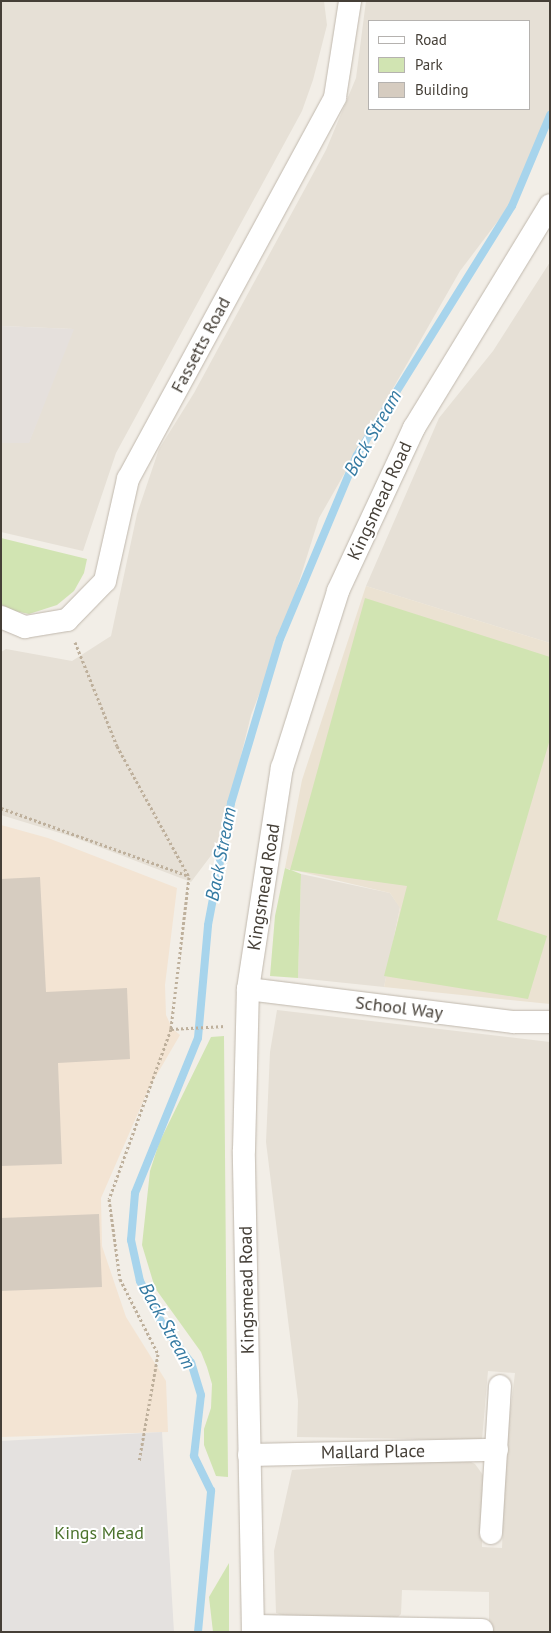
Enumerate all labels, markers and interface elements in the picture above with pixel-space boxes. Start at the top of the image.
legend [368,20,531,110]
text: Road [415,30,447,49]
text: Park [415,55,443,74]
text: Building [415,80,469,99]
street label: Fassetts Road [167,293,235,397]
water label: Back Stream [339,386,407,480]
street label: Kingsmead Road [343,438,417,564]
water label: Back Stream [201,805,241,903]
street label: Kingsmead Road [243,822,285,952]
street label: School Way [354,992,444,1024]
street label: Kingsmead Road [235,1226,259,1354]
water label: Back Stream [134,1279,200,1373]
street label: Mallard Place [321,1440,425,1464]
park label: Kings Mead [54,1522,144,1544]

